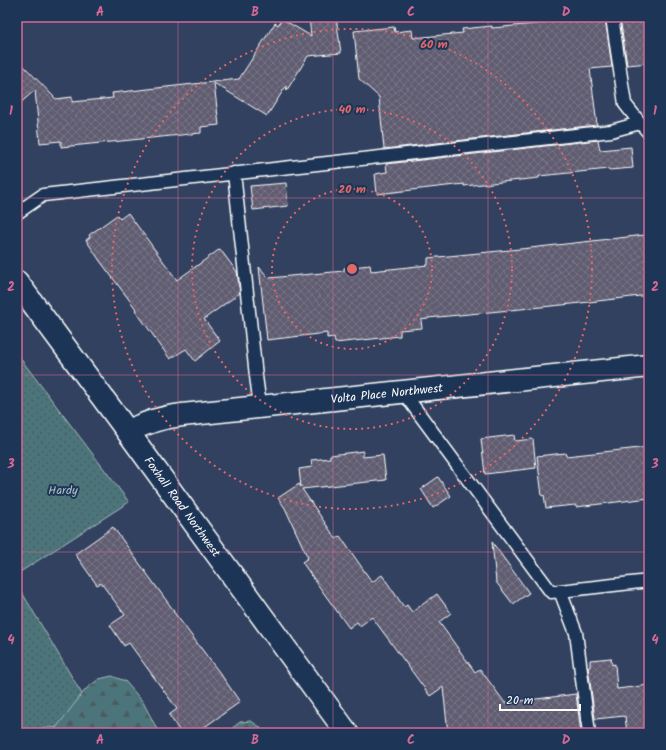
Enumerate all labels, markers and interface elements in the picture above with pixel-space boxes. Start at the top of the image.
text: A [96,2,104,23]
text: B [251,2,259,23]
text: C [407,2,415,23]
text: D [562,2,571,23]
text: 60 m [420,35,448,54]
text: 40 m [338,100,366,119]
text: 1 [9,101,13,122]
text: 1 [653,101,657,122]
text: 20 m [338,180,366,199]
centre of rings [345,262,359,276]
text: 2 [7,277,15,298]
text: 2 [651,277,659,298]
street label: Volta Place Northwest [330,379,444,409]
street label: Foxhall Road Northwest [139,453,225,562]
text: 3 [6,454,15,475]
text: 3 [650,454,659,475]
park label: Hardy [48,481,78,500]
text: 4 [7,630,15,651]
text: 4 [651,630,659,651]
scale bar [500,686,580,712]
text: 20 m [506,691,534,710]
text: A [96,730,104,750]
text: B [251,730,259,750]
text: C [407,730,415,750]
text: D [562,730,571,750]

